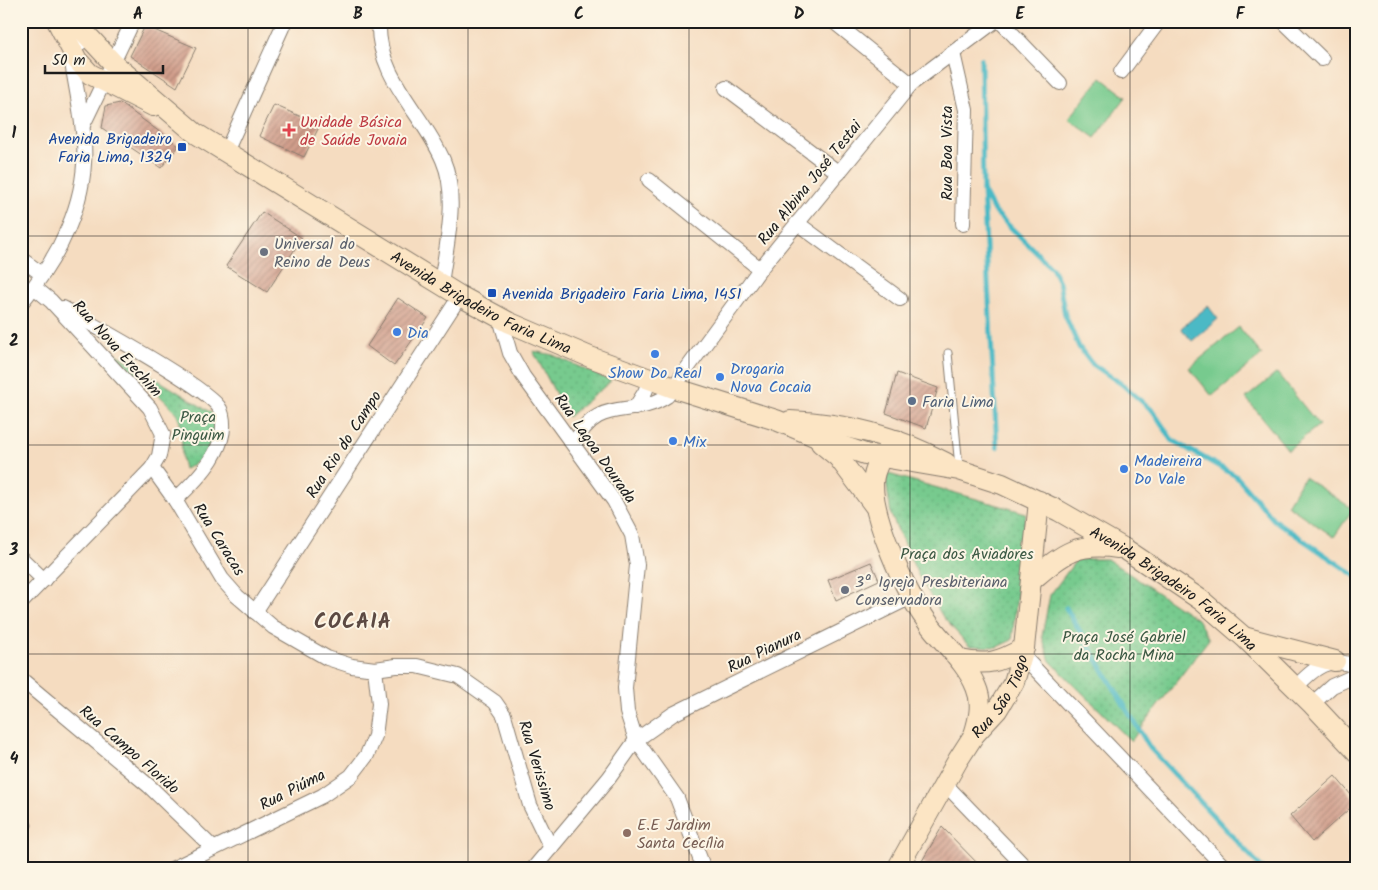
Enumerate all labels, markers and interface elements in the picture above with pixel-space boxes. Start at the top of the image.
text: A [133,2,143,27]
text: B [353,2,363,27]
text: C [574,2,584,27]
text: D [794,2,805,27]
text: E [1016,2,1026,27]
text: F [1236,2,1246,27]
scale bar [45,42,162,74]
text: 50 m [52,49,86,73]
street label: Rua Boa Vista [935,105,960,201]
place label: Unidade Básica de Saúde Jovaia [300,110,407,153]
street label: Rua Albina José Testai [752,114,869,251]
text: 1 [12,121,17,146]
marker: Unidade Básica de Saúde Jovaia [282,123,296,137]
place label: Avenida Brigadeiro Faria Lima, 1324 [48,127,172,170]
marker: Avenida Brigadeiro Faria Lima, 1324 [176,141,188,153]
place label: Universal do Reino de Deus [274,232,370,275]
street label: Avenida Brigadeiro Faria Lima [385,245,575,362]
marker: Universal do Reino de Deus [258,246,270,258]
place label: Avenida Brigadeiro Faria Lima, 1451 [502,282,741,307]
marker: Avenida Brigadeiro Faria Lima, 1451 [486,287,498,299]
street label: Rua Nova Erechim [66,295,168,404]
place label: Dia [407,321,429,346]
marker: Dia [391,326,403,338]
text: 2 [9,329,19,354]
marker: Show Do Real [649,348,661,360]
place label: Drogaria Nova Cocaia [730,357,812,400]
place label: Show Do Real [608,361,702,386]
marker: Drogaria Nova Cocaia [714,371,726,383]
street label: Rua Rio do Campo [300,386,389,504]
street label: Rua Lagoa Dourada [547,389,642,509]
place label: Faria Lima [922,390,994,415]
marker: Faria Lima [906,395,918,407]
park label: Praça Pinguim [172,405,225,448]
place label: Mix [683,430,707,455]
marker: Mix [667,435,679,447]
place label: Madeireira Do Vale [1134,449,1202,492]
marker: Madeireira Do Vale [1118,463,1130,475]
street label: Rua Caracas [186,498,251,581]
street label: Avenida Brigadeiro Faria Lima [1085,520,1263,658]
text: 3 [9,538,19,563]
park label: Praça dos Aviadores [900,542,1034,567]
place label: 3ª Igreja Presbiteriana Conservadora [855,570,1007,613]
marker: 3ª Igreja Presbiteriana Conservadora [839,584,851,596]
district label: COCAIA [314,606,392,639]
street label: Rua Pianura [723,623,806,680]
park label: Praça José Gabriel da Rocha Mina [1062,625,1186,668]
street label: Rua São Tiago [966,652,1035,745]
street label: Rua Campo Florido [73,699,185,801]
street label: Rua Verissimo [511,717,562,814]
text: 4 [10,747,19,772]
street label: Rua Piúma [255,763,330,818]
place label: E.E Jardim Santa Cecília [637,813,725,856]
marker: E.E Jardim Santa Cecília [621,827,633,839]

